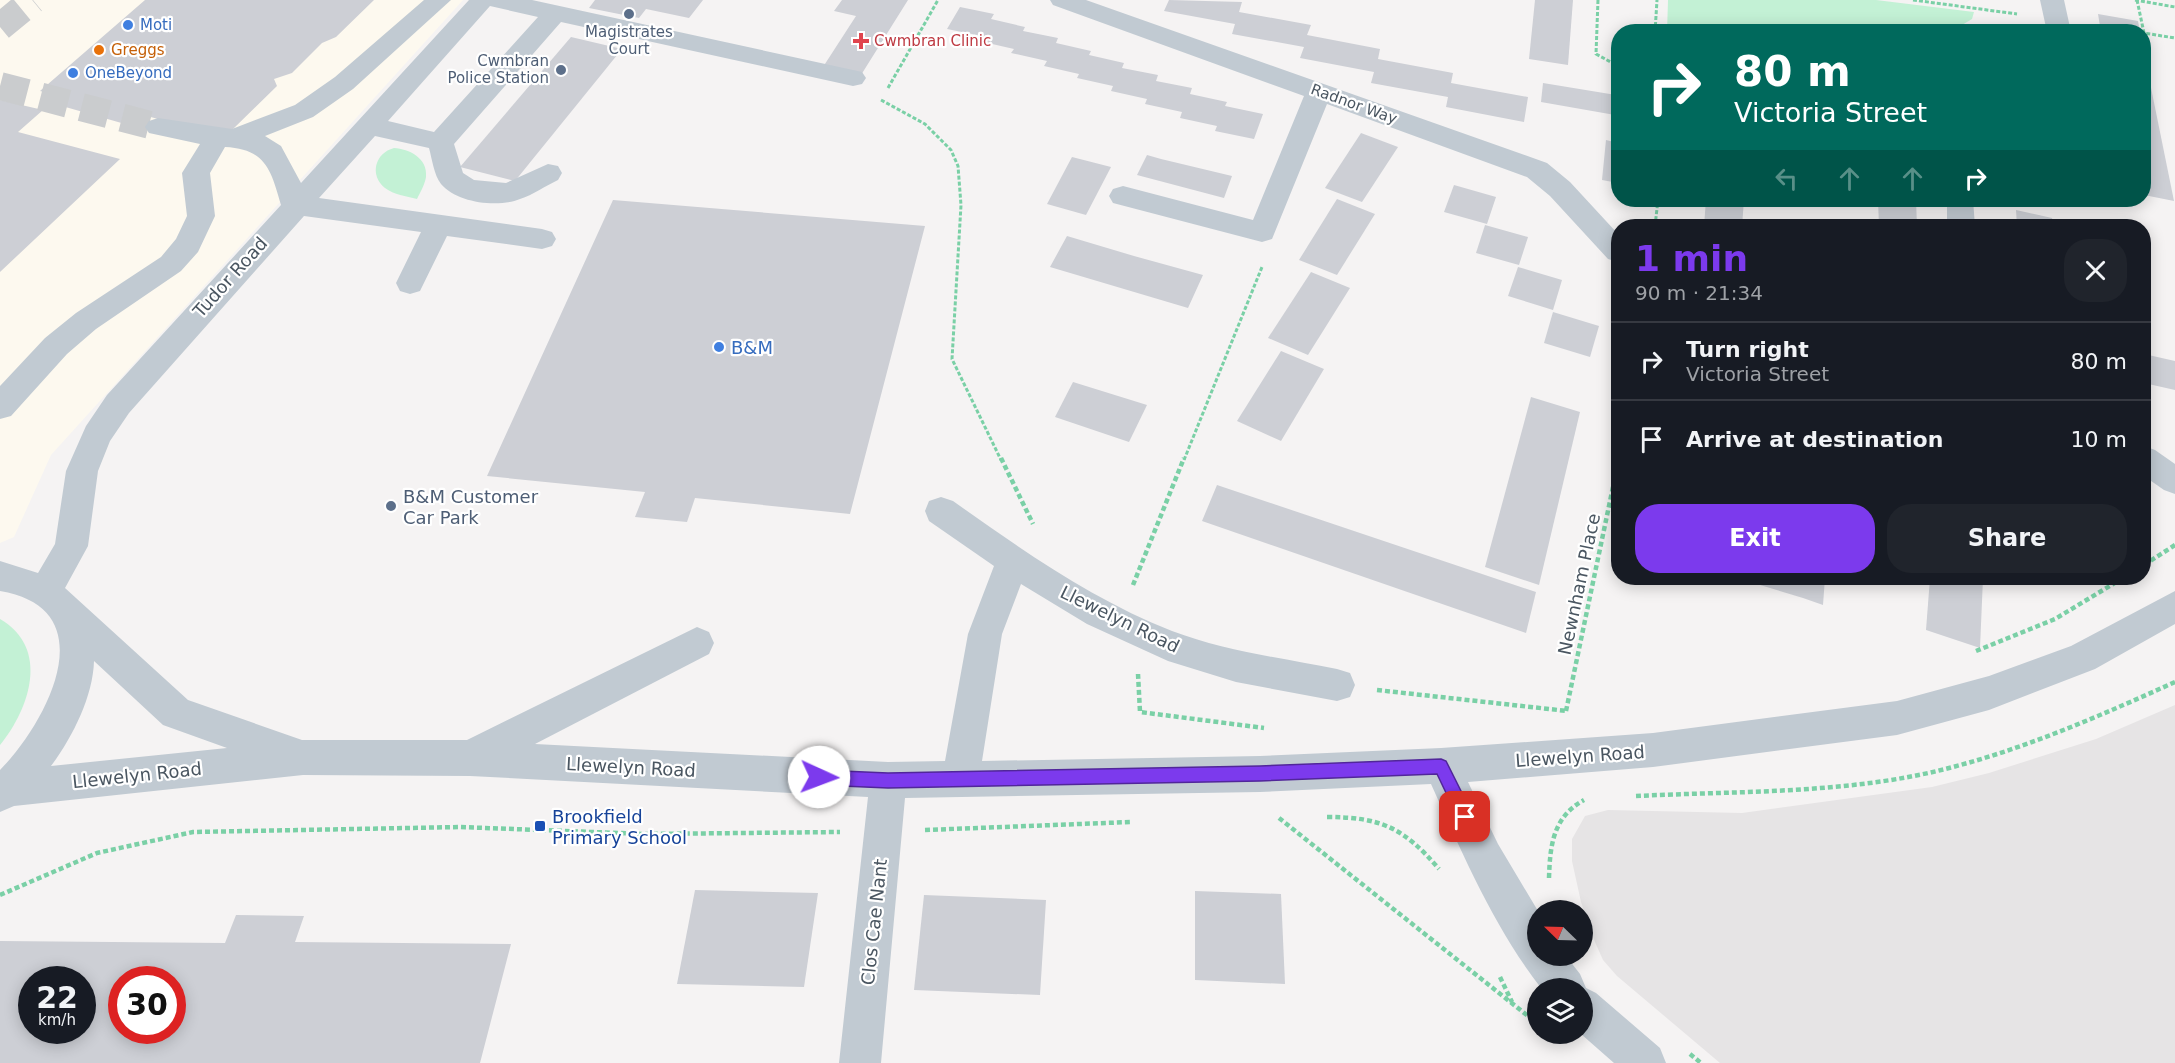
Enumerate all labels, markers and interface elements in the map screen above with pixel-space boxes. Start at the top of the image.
marker: Magistrates Court [622,7,636,21]
place label: Moti [140,16,172,34]
marker: Moti [121,18,135,32]
place label: Magistrates Court [585,23,673,58]
marker: Cwmbran Clinic [852,32,870,50]
place label: Cwmbran Clinic [874,32,991,50]
place label: Greggs [111,41,165,59]
marker: Greggs [92,43,106,57]
text: 80 m [1734,47,1851,96]
icon: right [1635,48,1713,126]
place label: Cwmbran Police Station [447,52,549,87]
marker: Cwmbran Police Station [554,63,568,77]
place label: OneBeyond [85,64,172,82]
marker: OneBeyond [66,66,80,80]
street label: Radnor Way [1308,80,1400,128]
text: Victoria Street [1734,97,1927,128]
icon: left [1770,162,1803,195]
icon: ahead [1833,162,1866,195]
icon: ahead [1896,162,1929,195]
icon: right [1959,162,1992,195]
street label: Tudor Road [188,233,271,322]
text: 1 min [1635,238,1748,279]
button: close [2064,239,2127,302]
text: 90 m · 21:34 [1635,281,1763,305]
place label: B&M [731,337,773,358]
text: Turn right [1686,337,1809,362]
marker: B&M [712,340,726,354]
icon: right [1635,345,1668,378]
text: 80 m [2071,349,2127,374]
text: Victoria Street [1686,362,1829,386]
icon: arrive [1635,423,1668,456]
text: Arrive at destination [1686,427,1943,452]
text: 10 m [2071,427,2127,452]
place label: B&M Customer Car Park [403,486,539,528]
marker: B&M Customer Car Park [384,499,398,513]
button: Exit [1635,504,1875,573]
button: Share [1887,504,2127,573]
street label: Newnham Place [1554,511,1604,657]
street label: Llewelyn Road [1057,581,1183,657]
street label: Llewelyn Road [1514,741,1646,771]
position arrow [787,745,851,809]
street label: Llewelyn Road [566,753,696,781]
street label: Llewelyn Road [71,758,203,792]
pin [1439,791,1490,842]
icon: arrive [1448,800,1481,833]
place label: Brookfield Primary School [552,806,687,848]
marker: Brookfield Primary School [533,819,547,833]
street label: Clos Cae Nant [857,858,891,986]
north arrow [1527,900,1593,966]
map controls [1527,900,1593,1044]
speed limit sign: 30 [108,966,186,1044]
button: layers [1527,978,1593,1044]
text: 22 [36,980,78,1015]
text: km/h [38,1011,76,1029]

